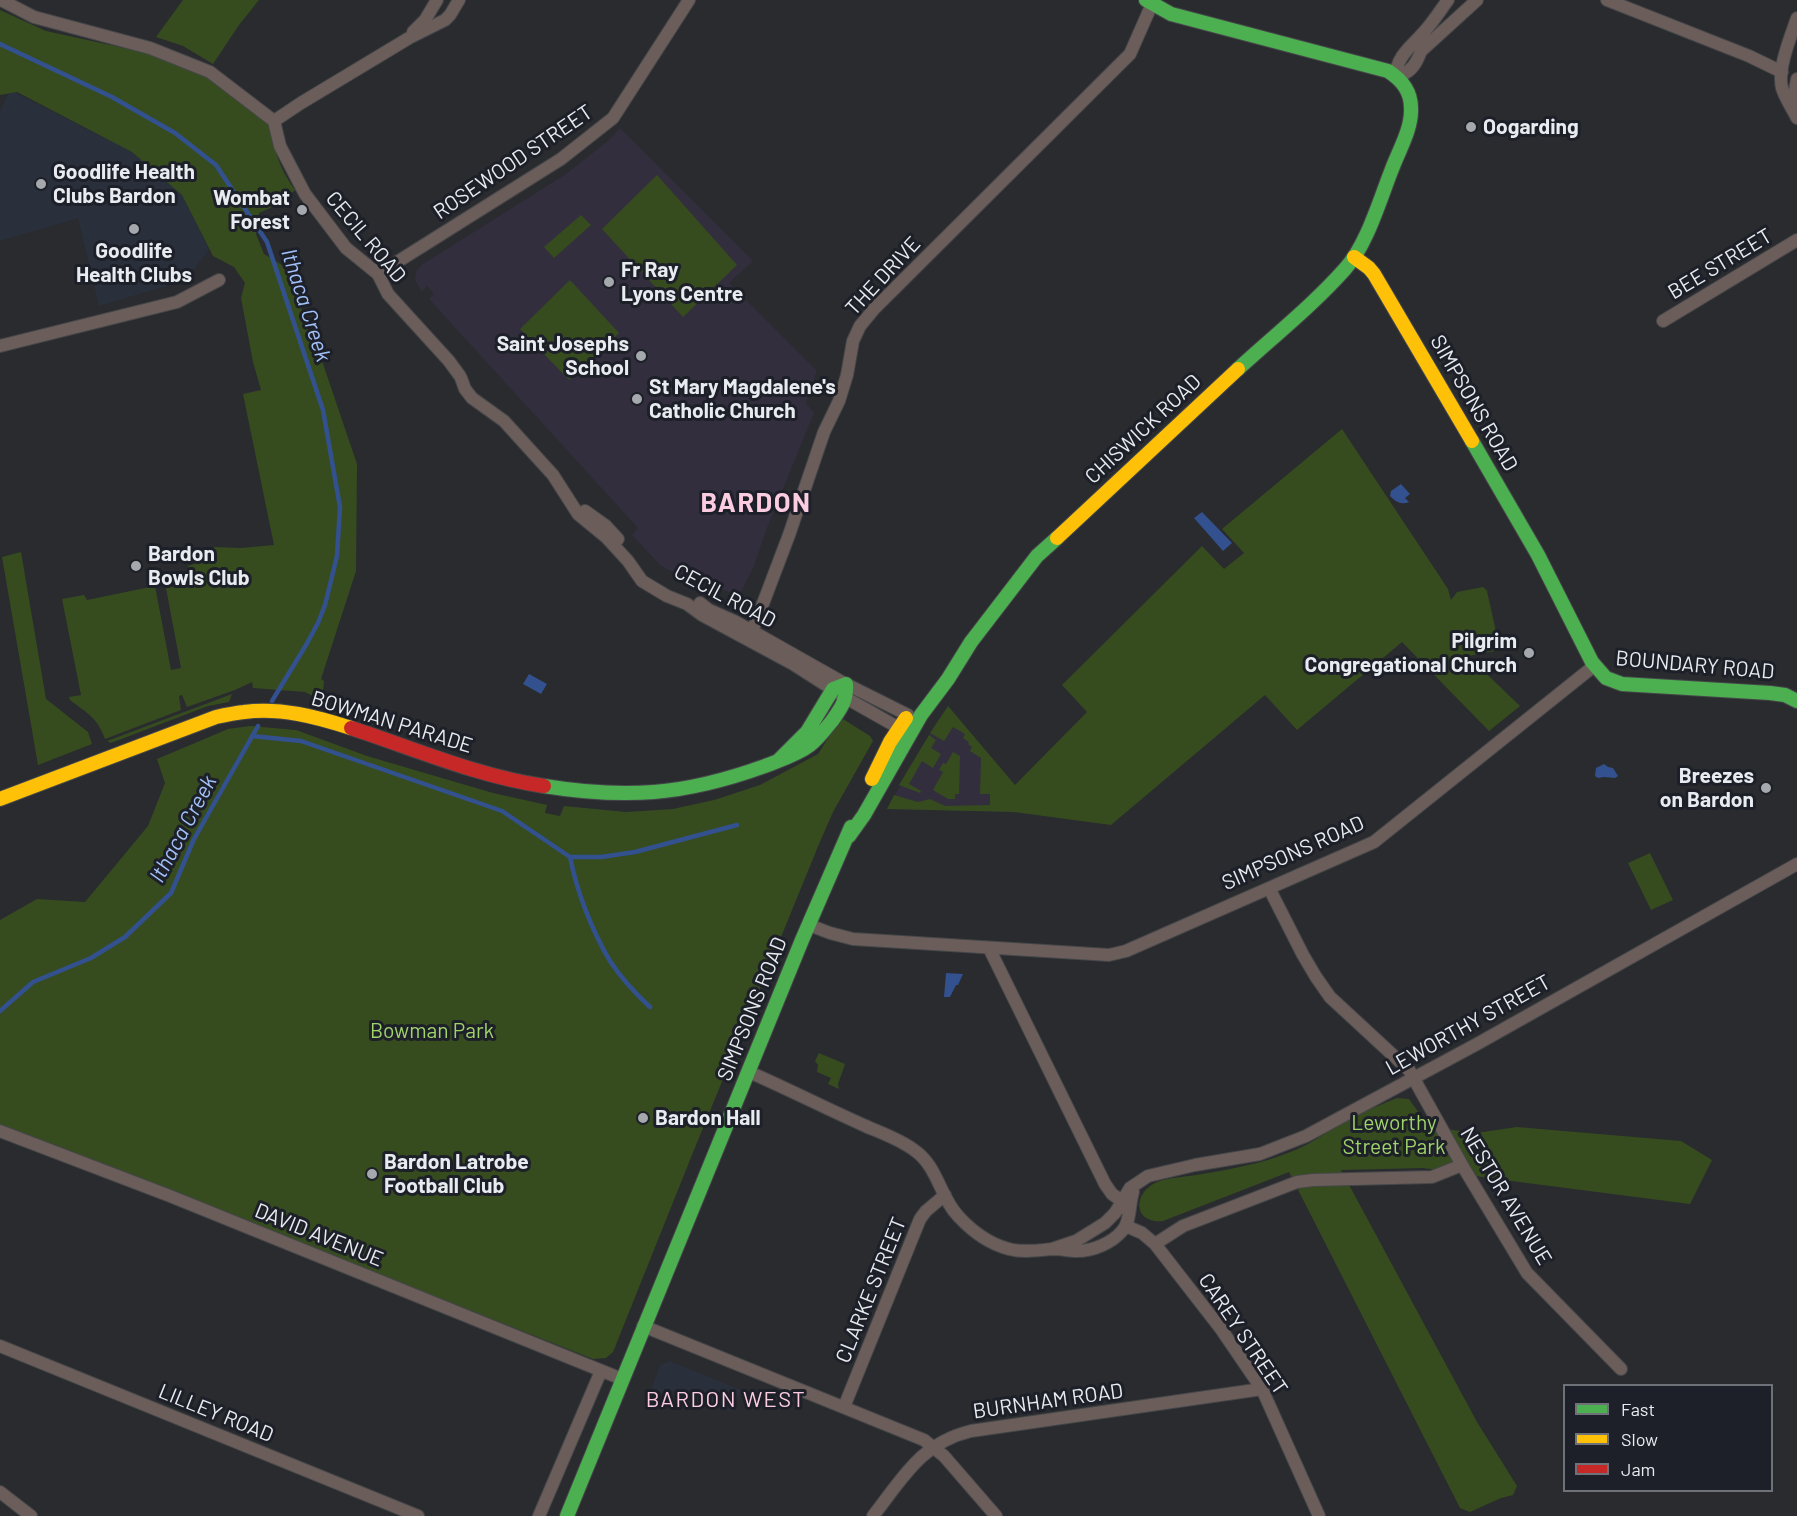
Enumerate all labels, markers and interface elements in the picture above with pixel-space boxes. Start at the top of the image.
street label: ROSEWOOD STREET [429,99,597,225]
place label: Oogarding [1483,114,1579,140]
marker: Oogarding [1464,120,1478,134]
place label: Goodlife Health Clubs Bardon [53,159,195,209]
marker: Goodlife Health Clubs Bardon [34,177,48,191]
place label: Wombat Forest [213,185,290,235]
street label: CECIL ROAD [321,186,411,288]
marker: Wombat Forest [295,203,309,217]
marker: Goodlife Health Clubs [127,222,141,236]
street label: BEE STREET [1663,223,1777,305]
street label: THE DRIVE [840,231,926,321]
place label: Goodlife Health Clubs [76,238,192,288]
water label: Ithaca Creek [275,245,337,365]
place label: Fr Ray Lyons Centre [621,257,743,307]
marker: Fr Ray Lyons Centre [602,275,616,289]
place label: Saint Josephs School [497,331,629,381]
street label: SIMPSONS ROAD [1425,331,1523,475]
marker: Saint Josephs School [634,349,648,363]
street label: CHISWICK ROAD [1080,369,1206,489]
place label: St Mary Magdalene's Catholic Church [649,374,836,424]
marker: St Mary Magdalene's Catholic Church [630,392,644,406]
district label: BARDON [701,487,811,519]
place label: Bardon Bowls Club [148,541,250,591]
marker: Bardon Bowls Club [129,559,143,573]
street label: CECIL ROAD [670,559,780,633]
place label: Pilgrim Congregational Church [1304,628,1517,678]
marker: Pilgrim Congregational Church [1522,646,1536,660]
street label: BOUNDARY ROAD [1615,646,1775,684]
street label: BOWMAN PARADE [308,685,476,759]
place label: Breezes on Bardon [1660,763,1754,813]
water label: Ithaca Creek [144,771,222,887]
marker: Breezes on Bardon [1759,781,1773,795]
street label: SIMPSONS ROAD [1218,810,1368,896]
street label: SIMPSONS ROAD [712,933,792,1085]
street label: LEWORTHY STREET [1381,969,1555,1081]
park label: Bowman Park [370,1018,494,1044]
place label: Bardon Hall [655,1105,761,1131]
park label: Leworthy Street Park [1343,1110,1445,1160]
marker: Bardon Hall [636,1111,650,1125]
street label: NESTOR AVENUE [1455,1122,1557,1270]
place label: Bardon Latrobe Football Club [384,1149,529,1199]
marker: Bardon Latrobe Football Club [365,1167,379,1181]
street label: DAVID AVENUE [251,1198,387,1272]
street label: CLARKE STREET [830,1213,912,1367]
street label: CAREY STREET [1193,1268,1293,1400]
street label: BURNHAM ROAD [971,1378,1125,1424]
street label: LILLEY ROAD [155,1379,277,1447]
legend [1563,1384,1773,1492]
district label: BARDON WEST [646,1387,806,1413]
text: Fast [1621,1398,1655,1420]
text: Slow [1621,1428,1658,1450]
text: Jam [1621,1458,1655,1480]

